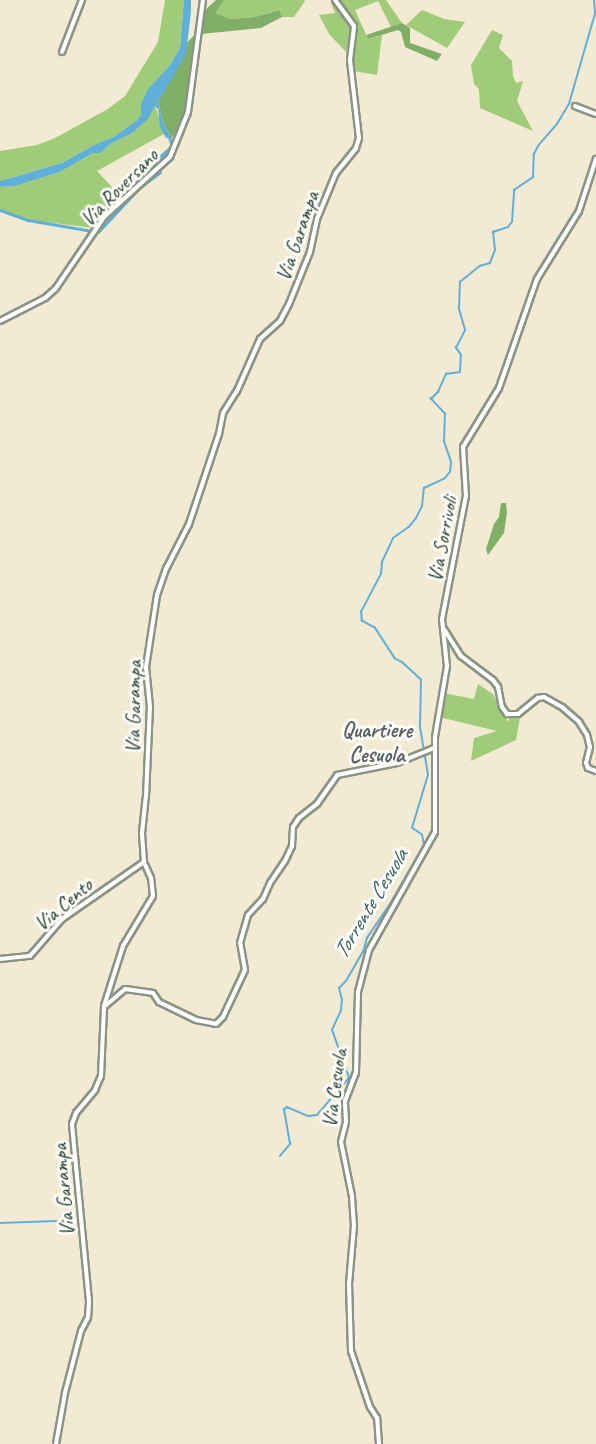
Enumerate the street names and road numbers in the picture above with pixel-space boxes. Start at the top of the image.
street label: Via Roversano [75,143,163,231]
street label: Via Garampa [270,188,324,284]
street label: Via Sorrivoli [421,494,463,584]
street label: Via Garampa [120,661,146,753]
street label: Via Cento [29,872,97,936]
street label: Via Cesuola [316,1047,352,1129]
street label: Via Garampa [46,1143,80,1237]

